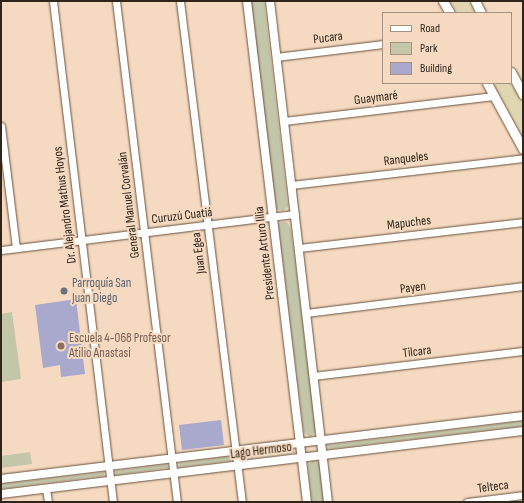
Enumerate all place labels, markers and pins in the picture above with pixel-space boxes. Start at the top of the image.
place label: Parroquía San Juan Diego [72,276,131,307]
marker: Parroquía San Juan Diego [59,286,69,296]
place label: Escuela 4-068 Profesor Atilio Anastasi [69,331,171,362]
marker: Escuela 4-068 Profesor Atilio Anastasi [56,341,66,351]

